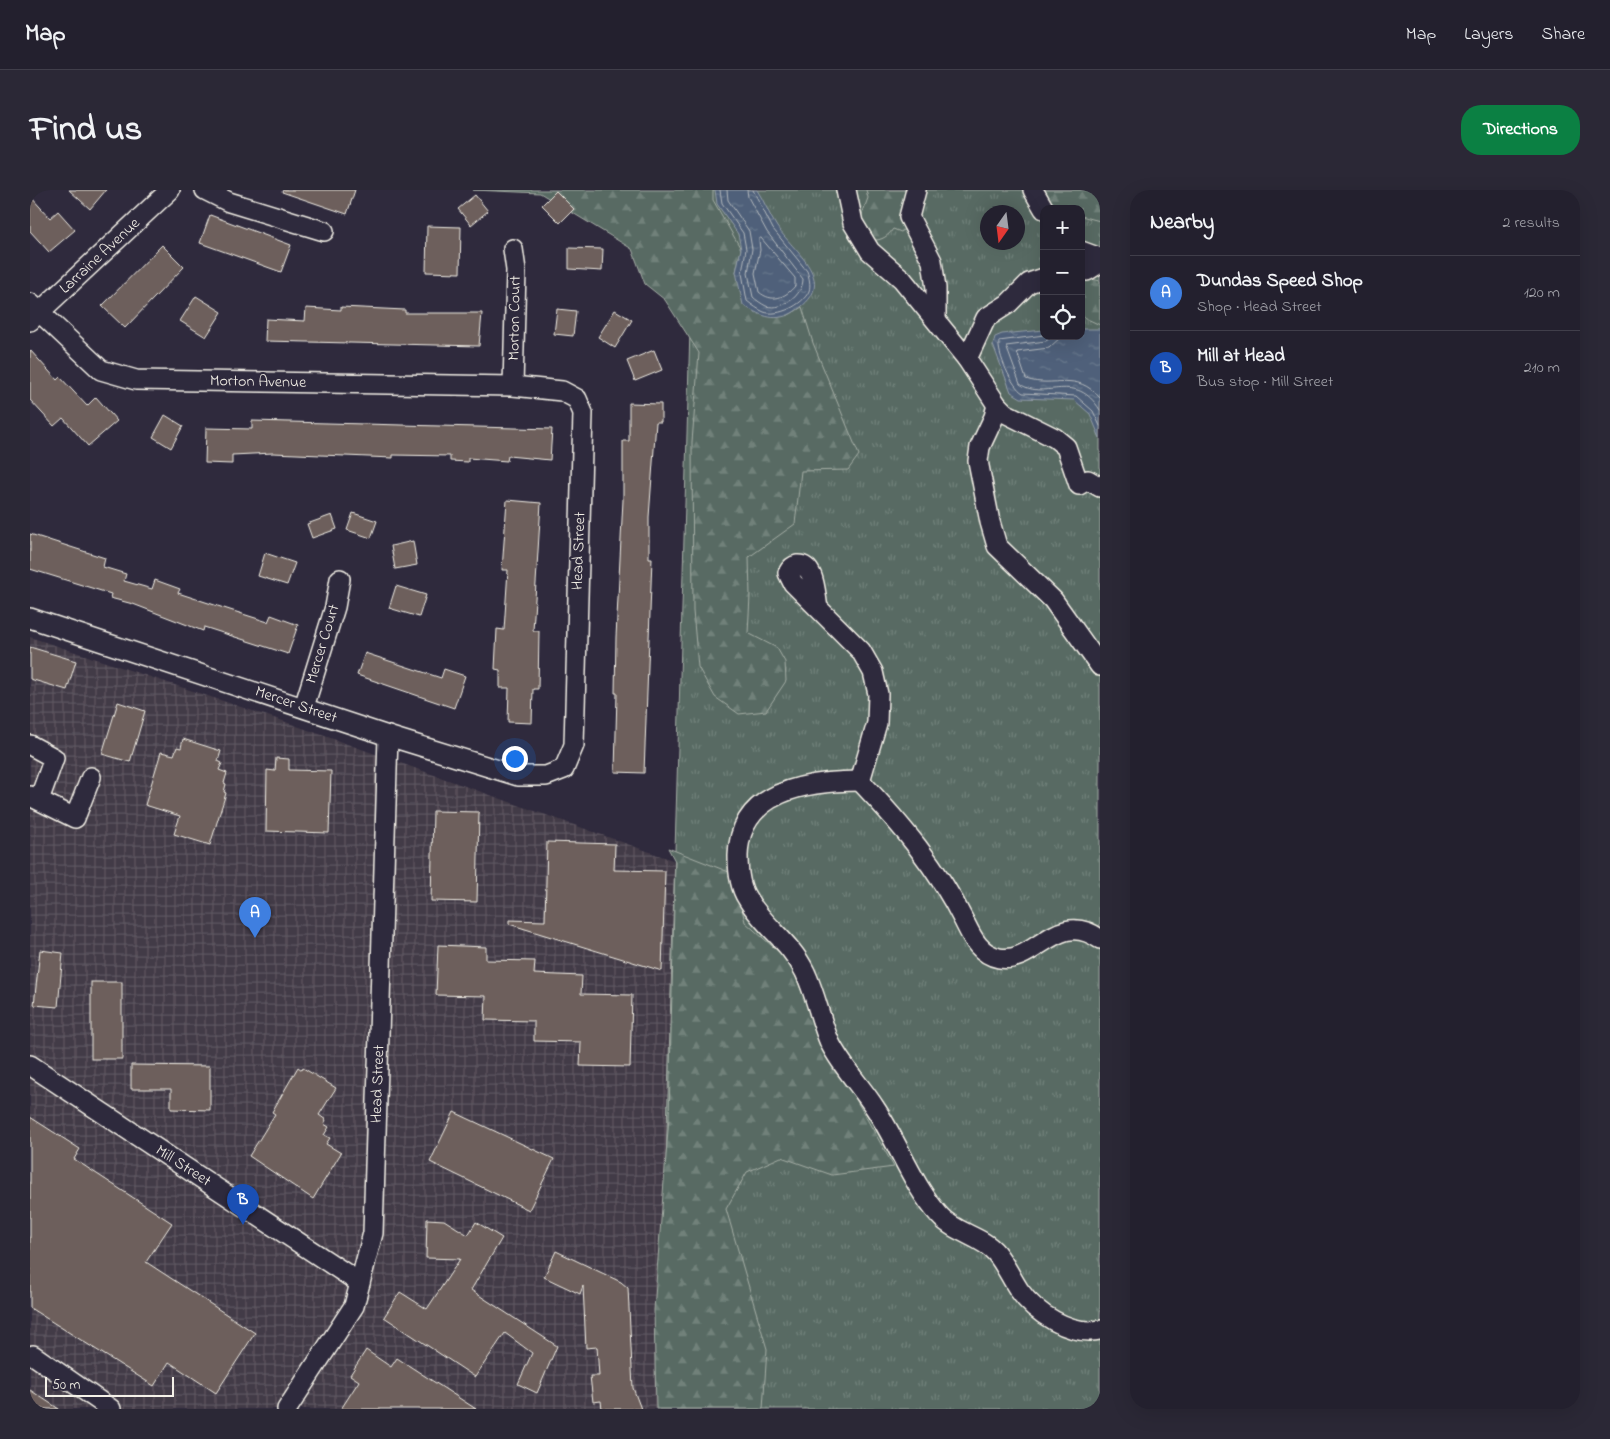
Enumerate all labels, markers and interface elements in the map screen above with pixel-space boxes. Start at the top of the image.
text: Map [25,17,66,52]
text: Map [1406,22,1436,48]
text: Layers [1464,22,1514,48]
text: Share [1542,22,1585,48]
text: Find us [30,105,142,156]
button: Directions [1461,105,1580,155]
north arrow [980,205,1025,250]
map controls [1040,205,1085,340]
button: + [1040,205,1085,250]
text: Nearby [1150,208,1214,238]
text: 2 results [1502,211,1560,235]
street label: Larraine Avenue [54,212,146,300]
button: − [1040,250,1085,295]
text: Dundas Speed Shop [1197,268,1363,295]
street label: Morton Court [502,275,528,361]
text: A [1161,281,1171,305]
text: 120 m [1524,281,1560,305]
button: locate [1040,295,1085,340]
text: Shop · Head Street [1197,295,1322,319]
text: Mill at Head [1197,343,1285,370]
text: B [1161,356,1171,380]
text: 210 m [1524,356,1560,380]
street label: Morton Avenue [210,369,307,395]
text: Bus stop · Mill Street [1197,370,1333,394]
street label: Head Street [566,511,592,591]
street label: Mercer Court [300,601,347,687]
street label: Mercer Street [252,680,341,730]
your location [502,746,528,772]
pin: A [239,897,271,938]
street label: Head Street [365,1044,391,1124]
street label: Mill Street [150,1139,216,1193]
pin: B [227,1184,259,1225]
scale bar [45,1374,174,1397]
text: 50 m [52,1375,80,1396]

